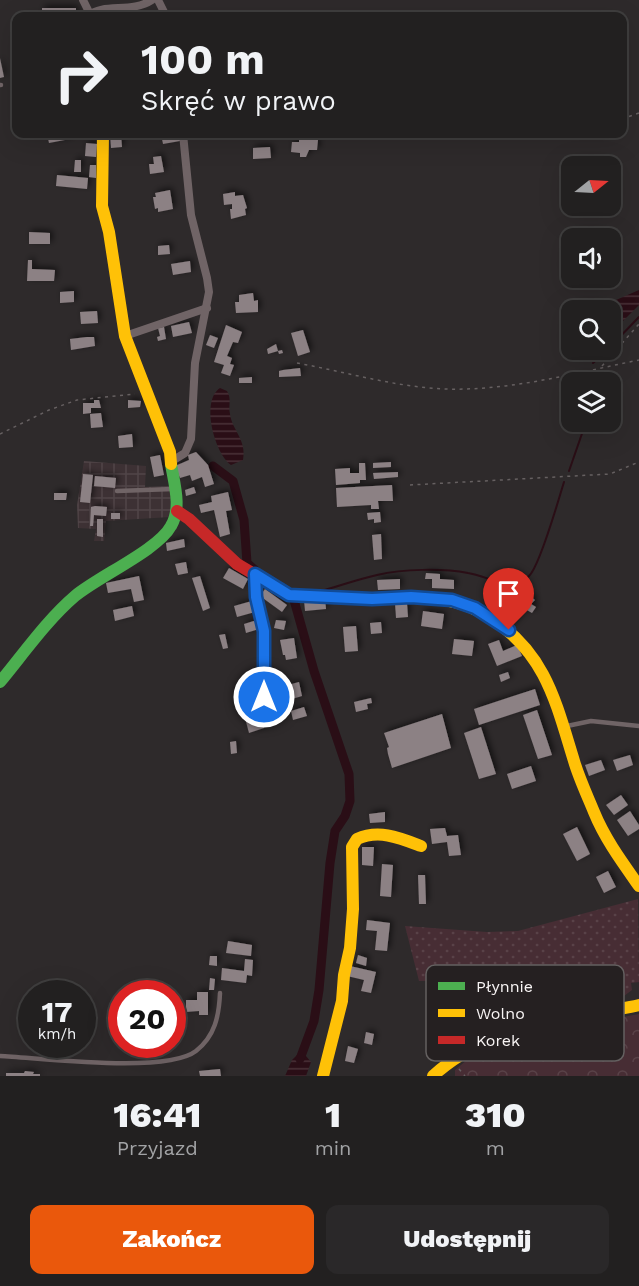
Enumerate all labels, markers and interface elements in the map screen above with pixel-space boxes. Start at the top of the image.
text: 100 m [141,35,265,84]
icon: right [42,36,120,114]
text: Skręć w prawo [141,85,336,117]
north arrow [561,156,621,216]
map controls [561,156,621,432]
button: sound [561,228,621,288]
button: search [561,300,621,360]
button: layers [561,372,621,432]
pin [483,568,534,630]
icon: arrive [492,577,525,610]
position arrow [232,665,296,729]
legend [426,965,624,1061]
text: Płynnie [476,977,533,996]
speed limit sign: 20 [108,980,186,1058]
text: 17 [41,994,73,1029]
text: Wolno [476,1004,525,1023]
text: km/h [38,1025,76,1043]
text: Korek [476,1031,520,1050]
text: 16:41 [113,1094,201,1136]
text: 1 [325,1094,341,1136]
text: 310 [465,1094,526,1136]
text: Przyjazd [117,1136,198,1160]
text: min [315,1136,351,1160]
text: m [486,1136,505,1160]
button: Zakończ [30,1205,314,1274]
button: Udostępnij [326,1205,609,1274]

